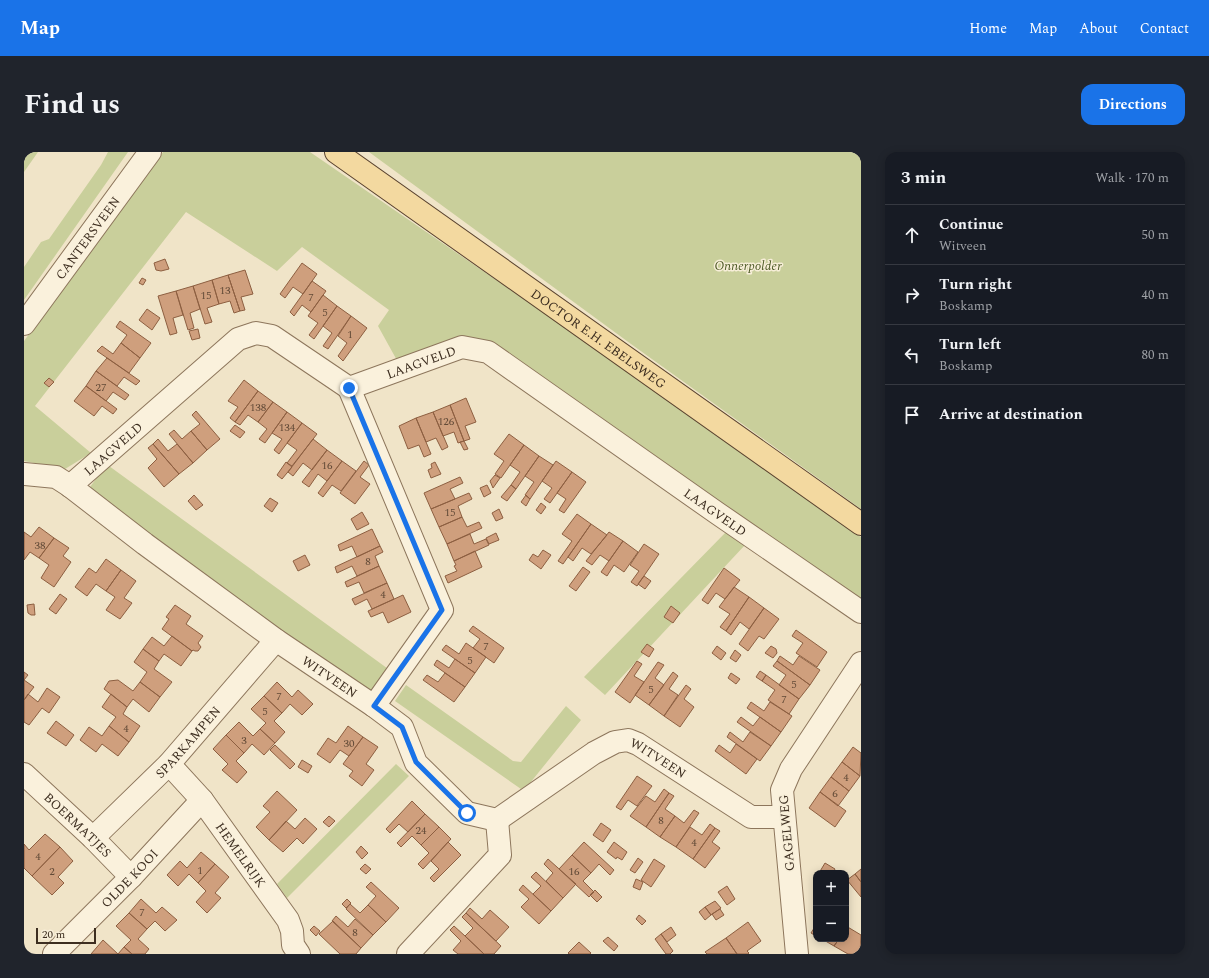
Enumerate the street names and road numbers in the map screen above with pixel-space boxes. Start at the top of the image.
street label: CANTERSVEEN [51,192,125,284]
street label: DOCTOR E.H. EBELSWEG [526,284,670,394]
street label: LAAGVELD [384,341,459,385]
street label: LAAGVELD [80,418,148,481]
street label: LAAGVELD [679,484,750,542]
street label: WITVEEN [297,651,361,703]
street label: SPARKAMPEN [151,702,226,783]
street label: WITVEEN [627,733,690,784]
street label: BOERMATJES [39,788,116,863]
street label: GAGELWEG [774,794,800,872]
street label: HEMELRIJK [210,818,271,892]
street label: OLDE KOOI [97,845,163,913]

